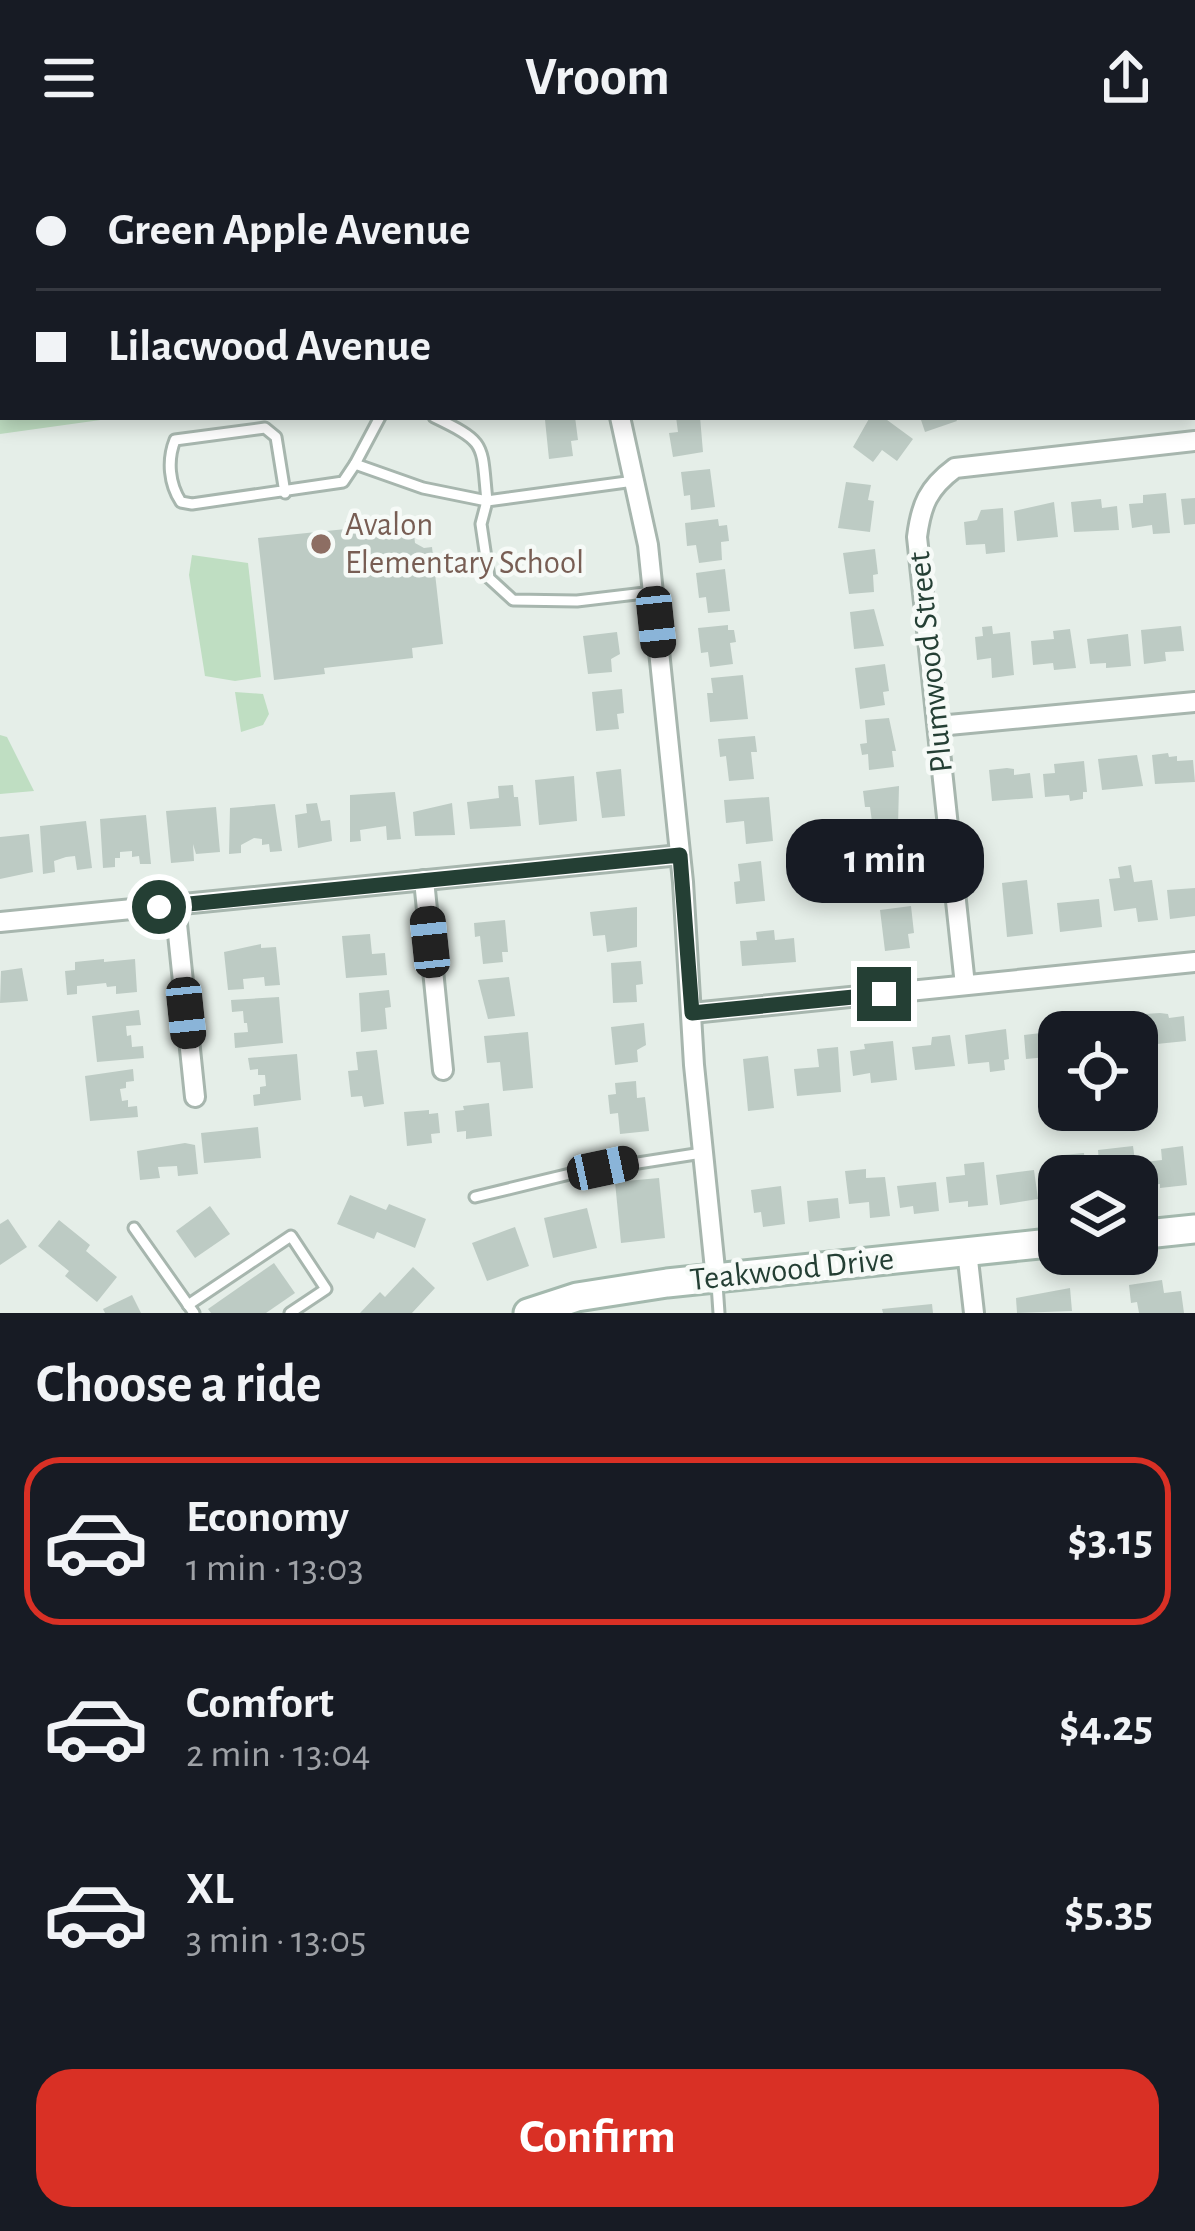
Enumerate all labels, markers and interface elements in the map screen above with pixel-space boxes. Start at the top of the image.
icon: menu [36,45,102,111]
icon: share [1093,45,1159,111]
text: Vroom [525,51,670,105]
text: Green Apple Avenue [108,208,471,253]
text: Lilacwood Avenue [108,324,431,369]
place label: Avalon Elementary School [345,509,584,580]
marker: Avalon Elementary School [308,531,334,557]
street label: Plumwood Street [903,549,959,774]
car [634,584,678,660]
callout: 1 min [785,820,983,904]
text: 1 min [844,841,926,880]
route start [132,880,186,934]
car [408,904,452,980]
route end [857,967,911,1021]
car [164,975,208,1051]
map controls [1038,1011,1158,1275]
button: locate [1038,1011,1158,1131]
car [564,1143,642,1193]
button: layers [1038,1155,1158,1275]
street label: Teakwood Drive [688,1243,896,1297]
text: Choose a ride [36,1358,322,1412]
icon: car [42,1487,150,1595]
text: Economy [186,1495,349,1540]
text: $3.15 [1067,1518,1153,1563]
text: 1 min · 13:03 [186,1549,364,1588]
icon: car [42,1673,150,1781]
text: Comfort [186,1681,334,1726]
text: $4.25 [1059,1704,1153,1749]
text: 2 min · 13:04 [186,1735,371,1774]
icon: car [42,1859,150,1967]
text: XL [186,1867,234,1912]
text: $5.35 [1064,1890,1153,1935]
text: 3 min · 13:05 [186,1921,366,1960]
button: Confirm [36,2069,1159,2207]

